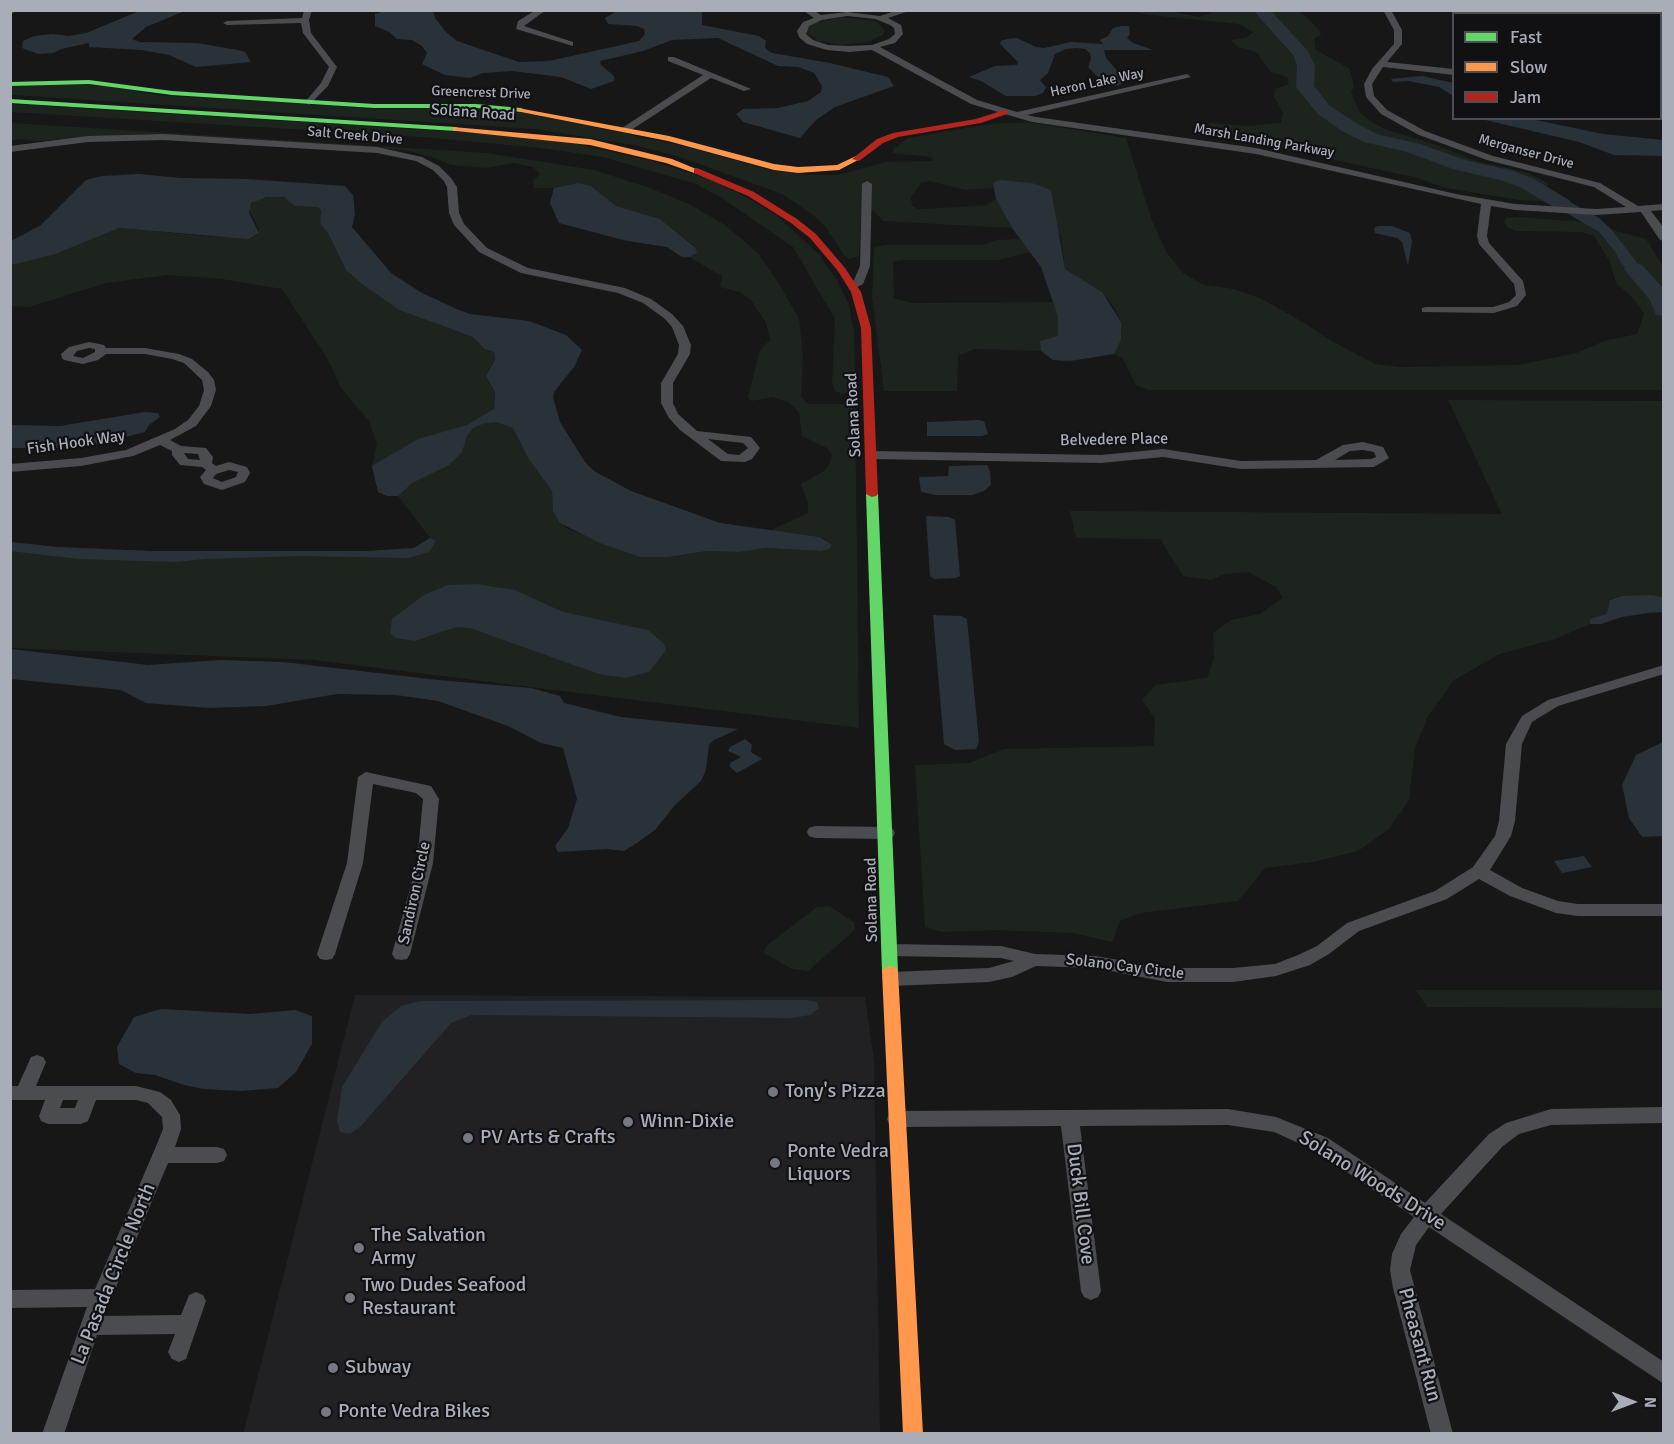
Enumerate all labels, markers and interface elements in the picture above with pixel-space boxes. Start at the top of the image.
legend [1452,12,1662,120]
text: Fast [1510,26,1542,48]
text: Slow [1510,56,1547,78]
street label: Heron Lake Way [1049,65,1145,101]
street label: Greencrest Drive [431,83,531,103]
text: Jam [1510,86,1541,108]
street label: Solana Road [430,100,516,126]
street label: Marsh Landing Parkway [1193,120,1335,162]
street label: Salt Creek Drive [307,123,403,149]
street label: Merganser Drive [1476,131,1576,173]
street label: Solana Road [842,372,866,458]
street label: Fish Hook Way [26,427,126,459]
street label: Belvedere Place [1060,429,1168,451]
street label: Sandiron Circle [395,840,435,946]
street label: Solana Road [862,858,882,942]
street label: Solano Cay Circle [1065,950,1185,984]
place label: Tony's Pizza [785,1080,886,1104]
marker: Tony's Pizza [766,1085,780,1099]
place label: Winn-Dixie [640,1110,734,1134]
marker: Winn-Dixie [621,1115,635,1129]
place label: PV Arts & Crafts [480,1126,616,1150]
street label: Solano Woods Drive [1294,1126,1450,1236]
marker: PV Arts & Crafts [461,1131,475,1145]
place label: Ponte Vedra Liquors [787,1140,889,1187]
street label: Duck Bill Cove [1061,1142,1099,1266]
marker: Ponte Vedra Liquors [768,1156,782,1170]
street label: La Pasada Circle North [67,1180,161,1368]
place label: The Salvation Army [371,1224,486,1271]
marker: The Salvation Army [352,1241,366,1255]
place label: Two Dudes Seafood Restaurant [362,1274,526,1321]
street label: Pheasant Run [1392,1285,1446,1405]
marker: Two Dudes Seafood Restaurant [343,1291,357,1305]
place label: Subway [345,1356,411,1380]
marker: Subway [326,1361,340,1375]
north arrow [1602,1372,1662,1432]
text: N [1640,1397,1660,1408]
place label: Ponte Vedra Bikes [338,1400,490,1424]
marker: Ponte Vedra Bikes [319,1405,333,1419]

